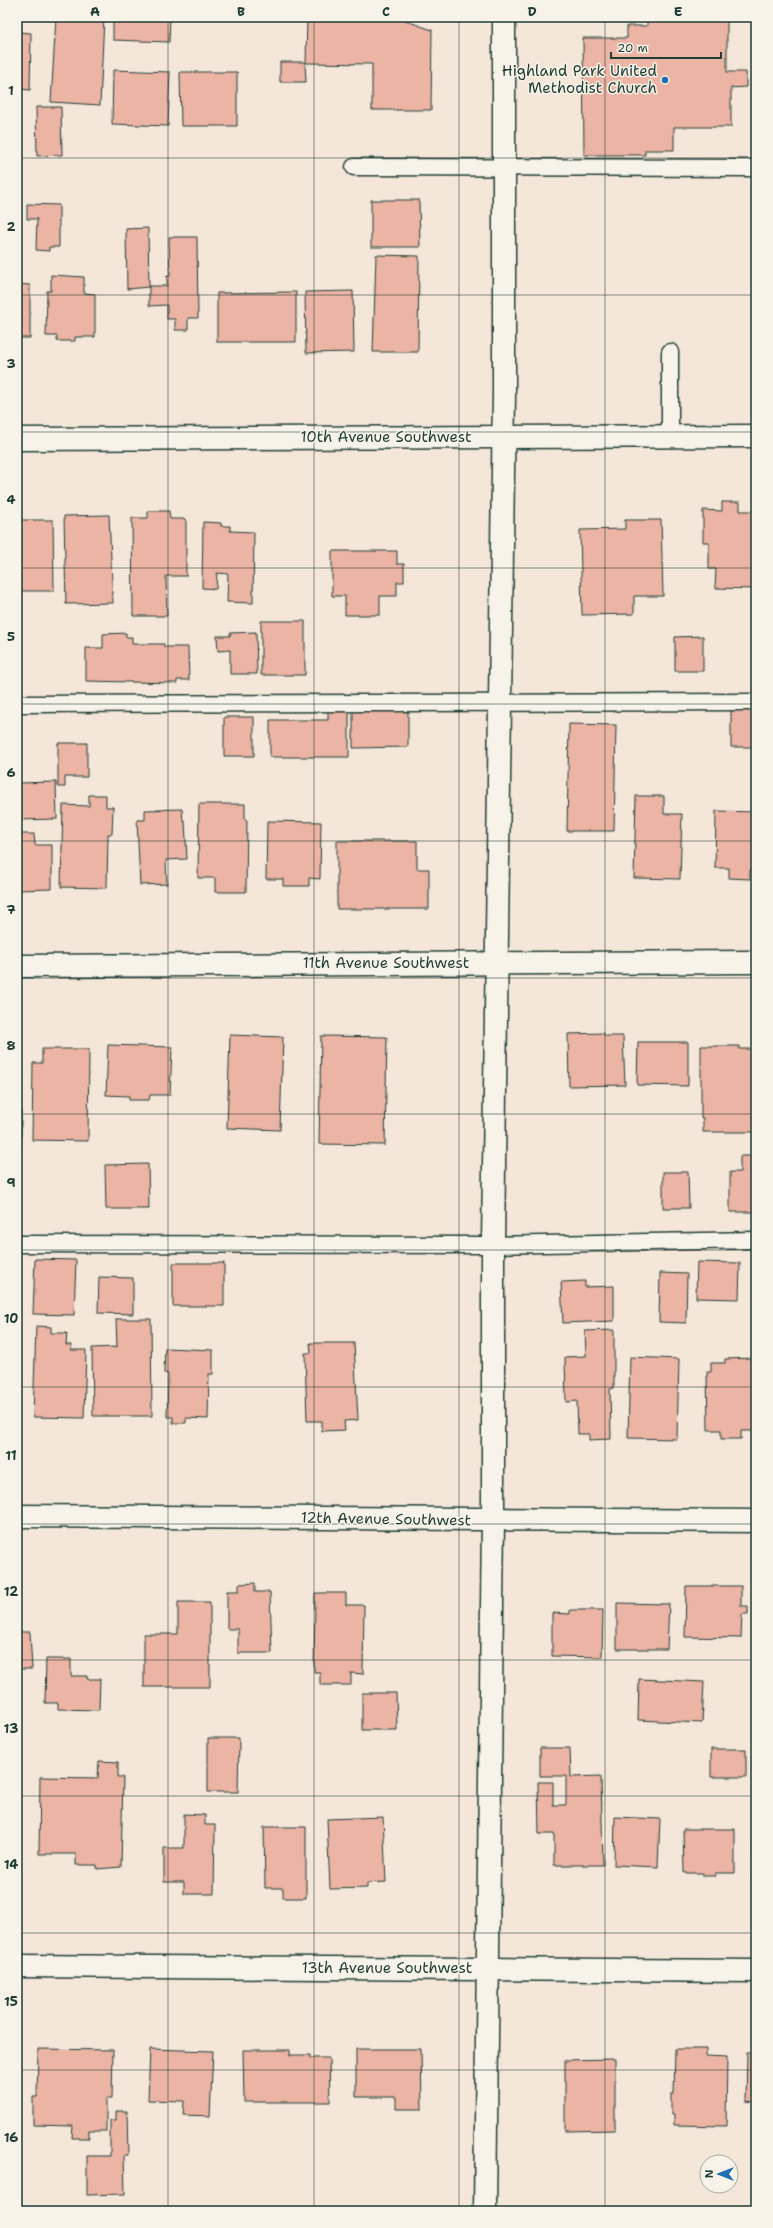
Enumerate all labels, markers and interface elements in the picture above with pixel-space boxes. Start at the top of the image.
text: A [90,3,100,20]
text: B [237,3,245,20]
text: C [382,3,390,20]
text: D [527,3,537,20]
text: E [674,3,683,20]
scale bar [611,34,721,60]
text: 20 m [617,40,648,56]
place label: Highland Park United Methodist Church [502,61,657,98]
marker: Highland Park United Methodist Church [660,75,670,85]
text: 1 [8,82,14,99]
text: 2 [6,218,16,235]
text: 3 [6,355,16,372]
street label: 10th Avenue Southwest [300,427,472,447]
text: 4 [6,491,16,508]
text: 5 [7,628,15,645]
text: 6 [6,764,16,781]
text: 7 [6,901,16,918]
street label: 11th Avenue Southwest [303,953,469,973]
text: 8 [6,1037,16,1054]
text: 9 [6,1174,16,1191]
text: 10 [4,1310,18,1327]
text: 11 [5,1447,17,1464]
street label: 12th Avenue Southwest [301,1508,471,1530]
text: 12 [4,1583,18,1600]
text: 13 [4,1720,18,1737]
text: 14 [4,1856,18,1873]
street label: 13th Avenue Southwest [302,1958,472,1978]
text: 15 [4,1993,18,2010]
text: 16 [4,2129,18,2146]
north arrow [699,2154,739,2194]
text: N [702,2169,717,2178]

